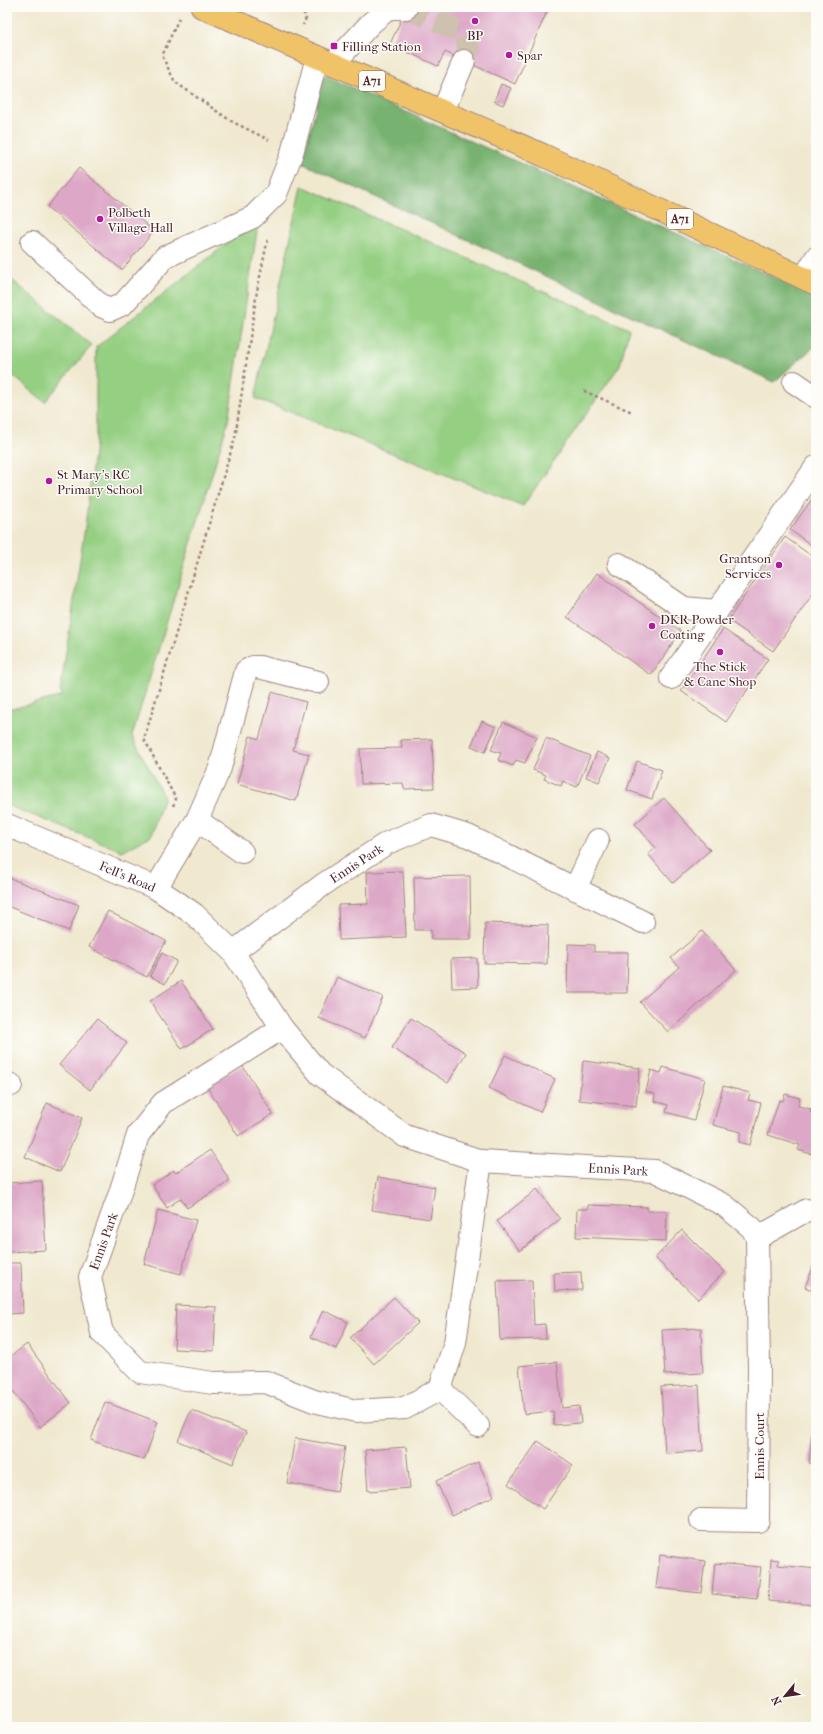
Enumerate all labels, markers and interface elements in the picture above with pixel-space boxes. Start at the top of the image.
marker: BP [470,16,480,26]
place label: BP [467,28,483,43]
place label: Filling Station [342,39,421,54]
marker: Filling Station [329,41,339,51]
place label: Spar [517,48,543,63]
marker: Spar [504,50,514,60]
road number: A71 [359,71,385,91]
place label: Polbeth Village Hall [107,205,174,235]
road number: A71 [667,209,693,229]
marker: Polbeth Village Hall [95,214,105,224]
place label: St Mary's RC Primary School [57,467,143,497]
marker: St Mary's RC Primary School [44,476,54,486]
place label: Grantson Services [719,551,771,581]
marker: Grantson Services [774,560,784,570]
place label: DKR Powder Coating [660,612,734,642]
marker: DKR Powder Coating [647,621,657,631]
marker: The Stick & Cane Shop [715,647,725,657]
place label: The Stick & Cane Shop [684,659,756,689]
street label: Ennis Park [327,841,386,886]
street label: Fell's Road [97,858,159,895]
street label: Ennis Park [588,1160,649,1179]
street label: Ennis Park [86,1210,121,1272]
street label: Ennis Court [752,1412,767,1480]
north arrow [765,1676,805,1716]
text: N [769,1693,784,1707]

